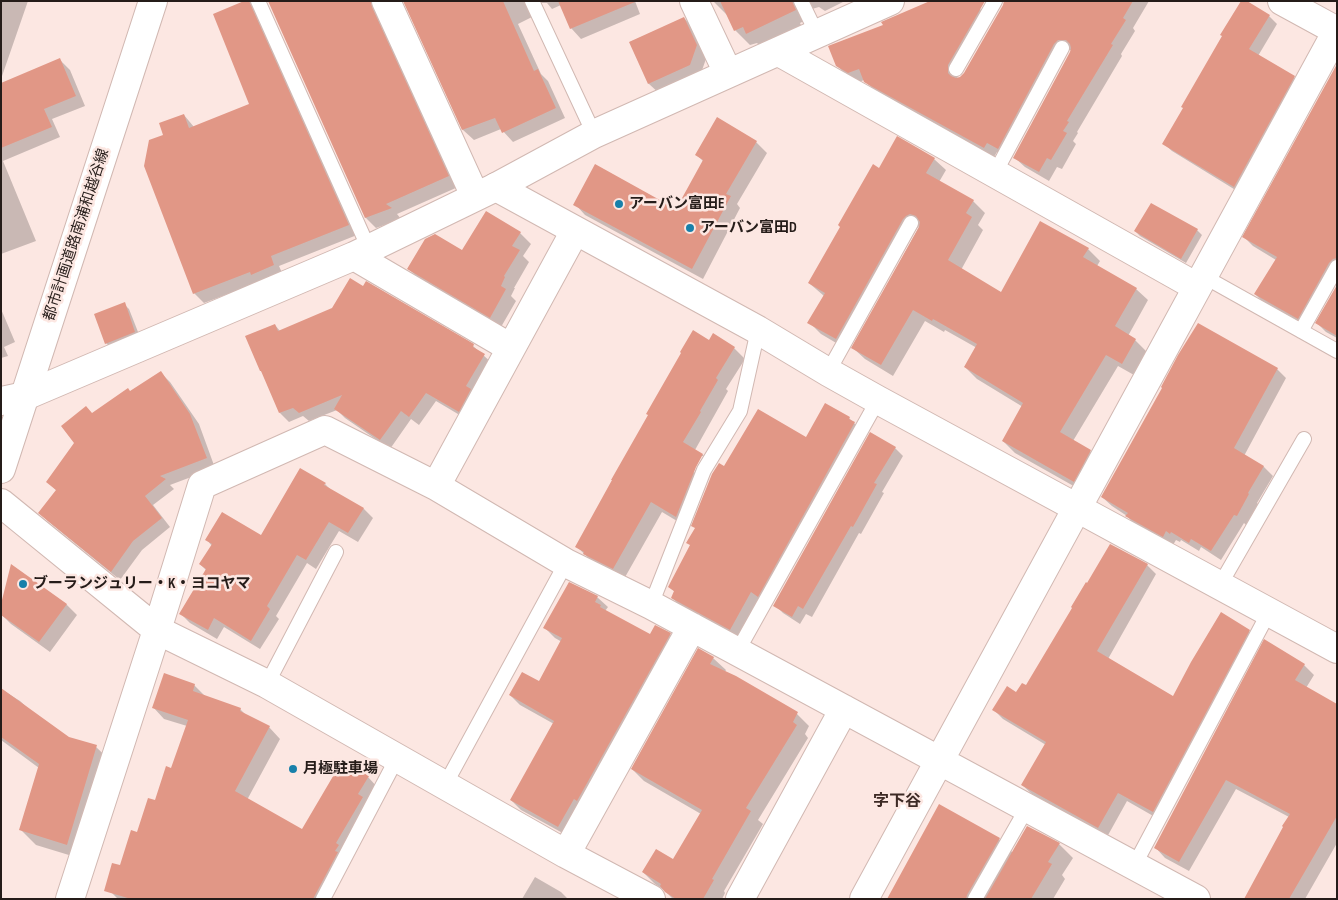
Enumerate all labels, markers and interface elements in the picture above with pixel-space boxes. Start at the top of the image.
street label: 都市計画道路南浦和越谷線 [41,147,113,323]
place label: アーバン富田E [629,195,725,213]
marker: アーバン富田E [613,198,625,210]
place label: アーバン富田D [700,219,797,237]
marker: アーバン富田D [684,222,696,234]
place label: ブーランジュリー・K・ヨコヤマ [33,575,250,593]
marker: ブーランジュリー・K・ヨコヤマ [17,578,29,590]
place label: 月極駐車場 [303,760,378,778]
marker: 月極駐車場 [287,763,299,775]
district label: 字下谷 [873,792,921,812]

